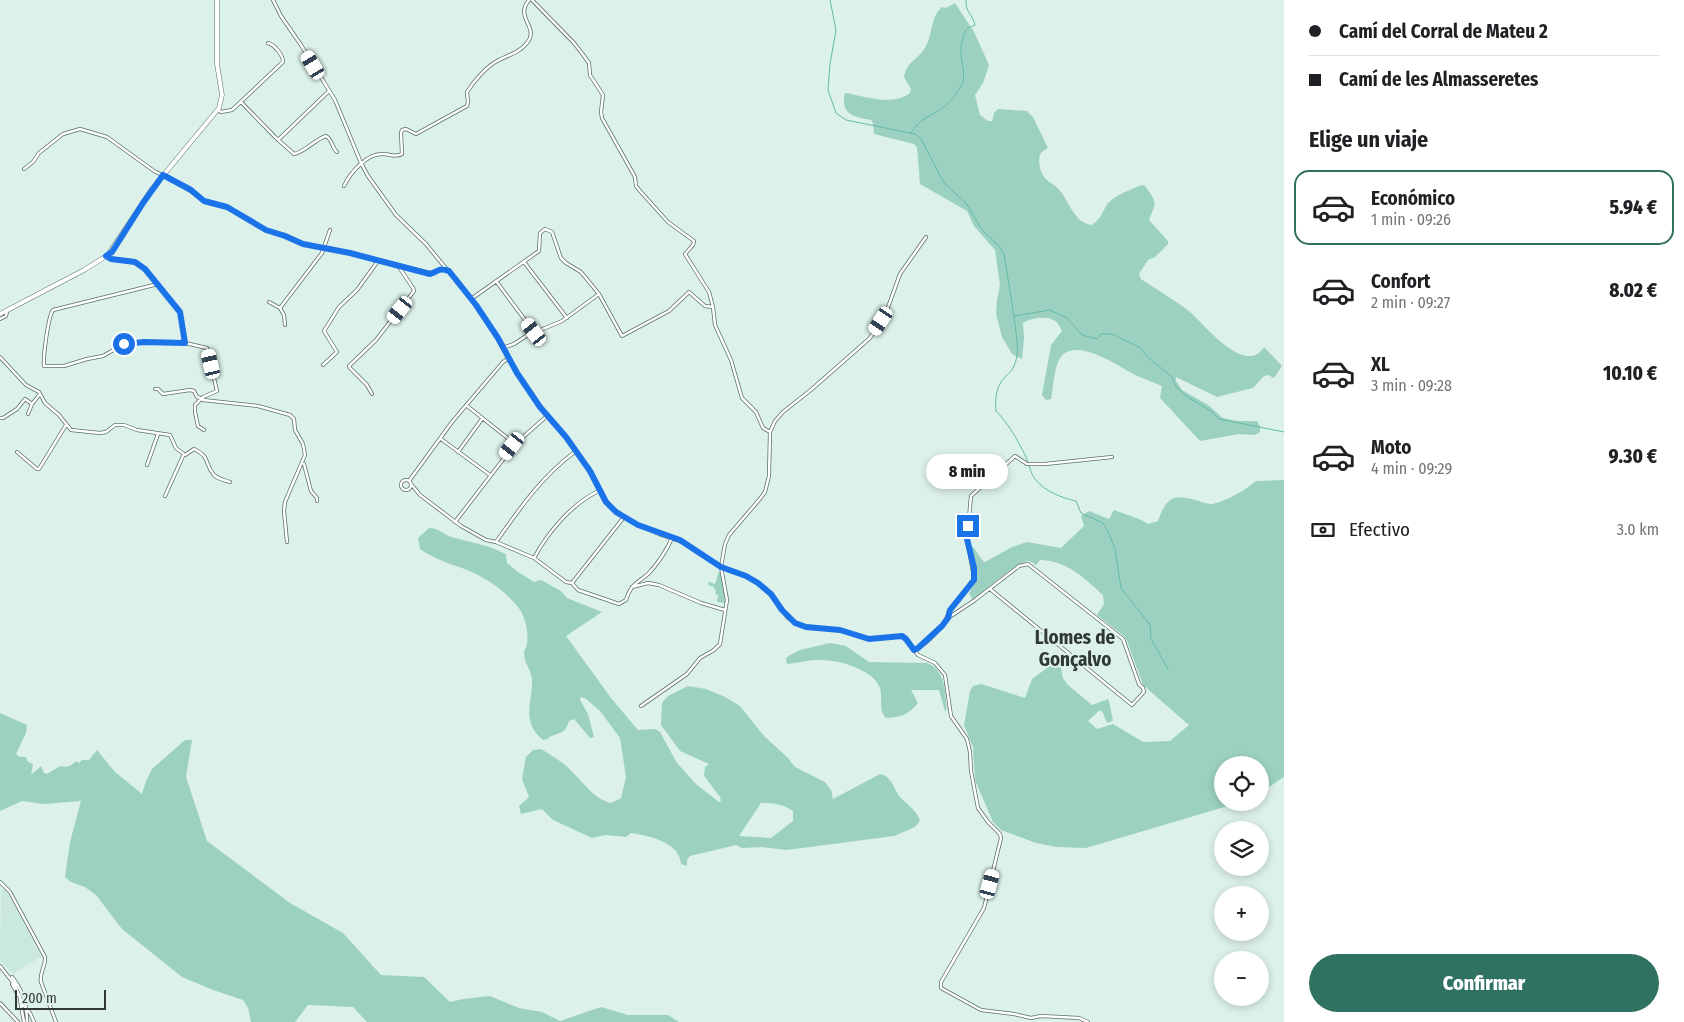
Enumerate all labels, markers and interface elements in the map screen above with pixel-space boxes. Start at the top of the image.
text: Camí del Corral de Mateu 2 [1339,20,1548,43]
car [298,48,327,82]
text: Camí de les Almasseretes [1339,68,1538,91]
text: Elige un viaje [1309,126,1428,153]
icon: car [1311,185,1356,230]
text: Económico [1371,187,1455,210]
text: 5.94 € [1610,196,1657,219]
text: 1 min · 09:26 [1371,210,1451,229]
icon: car [1311,268,1356,313]
text: Confort [1371,270,1431,293]
text: 8.02 € [1609,279,1657,302]
text: 2 min · 09:27 [1371,293,1450,312]
car [384,294,415,326]
car [866,304,895,338]
car [518,316,549,348]
route start [113,333,135,355]
car [200,348,221,380]
icon: car [1311,351,1356,396]
text: XL [1371,353,1390,376]
text: 10.10 € [1603,362,1657,385]
text: 3 min · 09:28 [1371,376,1452,395]
car [496,430,527,462]
icon: car [1311,434,1356,479]
text: Moto [1371,436,1411,459]
text: 9.30 € [1609,445,1657,468]
callout: 8 min [927,454,1009,488]
text: 4 min · 09:29 [1371,459,1452,478]
text: 8 min [949,462,985,481]
route end [957,515,979,537]
icon: cash [1309,516,1337,544]
text: Efectivo [1349,518,1410,541]
text: 3.0 km [1617,520,1659,539]
district label: Llomes de Gonçalvo [1035,626,1116,671]
map controls [1214,756,1269,1006]
button: locate [1214,756,1269,811]
button: layers [1214,821,1269,876]
car [978,868,1001,900]
button: + [1214,886,1269,941]
button: − [1214,951,1269,1006]
button: Confirmar [1309,954,1659,1012]
scale bar [15,987,106,1010]
text: 200 m [22,990,57,1007]

